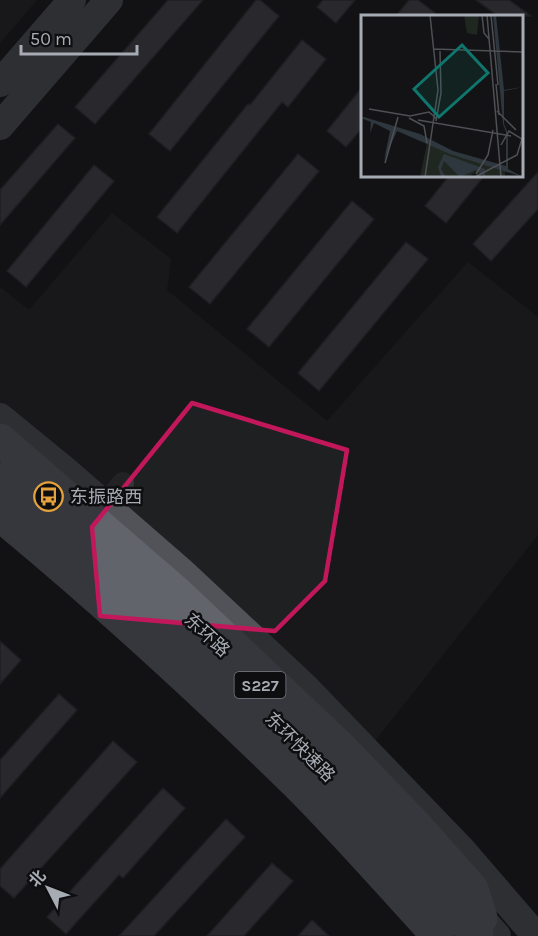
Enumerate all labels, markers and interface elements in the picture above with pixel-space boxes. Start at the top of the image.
inset map [361,15,523,177]
scale bar [21,18,136,56]
text: 50 m [30,28,72,50]
bus stop icon: 东振路西 [33,481,65,513]
place label: 东振路西 [70,486,142,508]
street label: 东环路 [180,609,234,661]
road number: S227 [234,672,286,698]
street label: 东环快速路 [260,707,340,787]
north arrow [18,858,78,918]
text: 北 [25,866,50,891]

